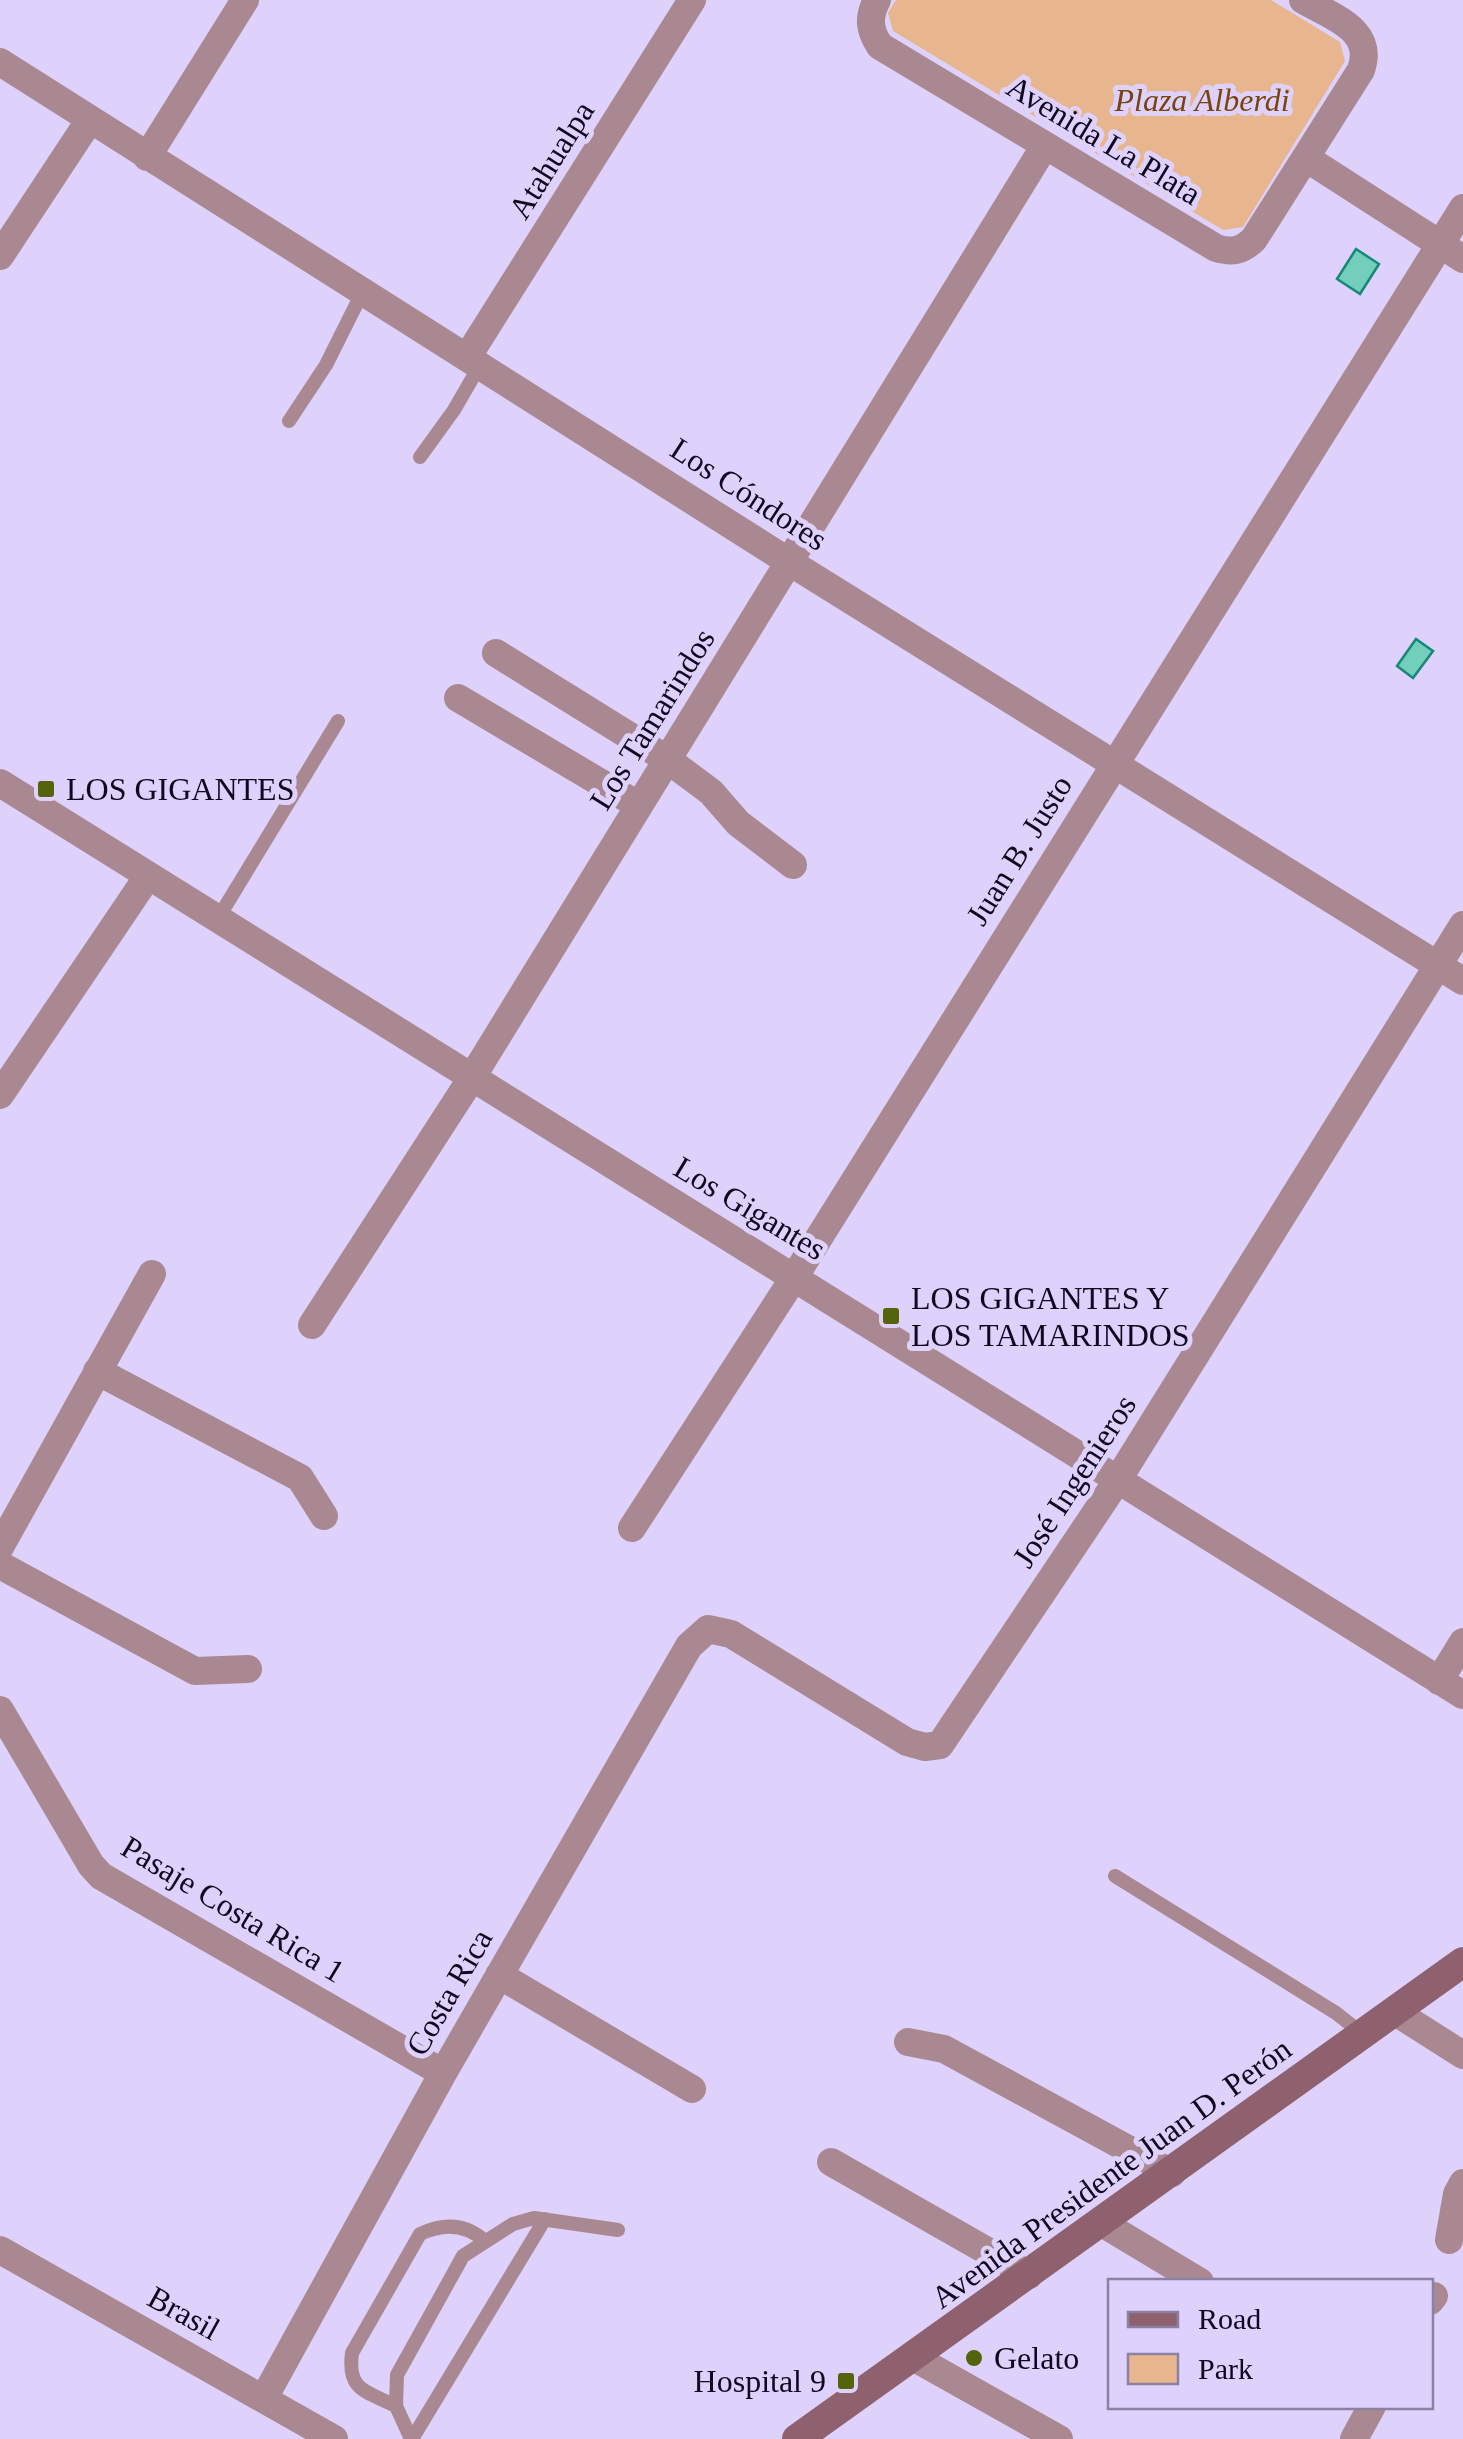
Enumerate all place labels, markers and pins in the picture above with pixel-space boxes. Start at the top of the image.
place label: LOS GIGANTES [66,771,294,807]
marker: LOS GIGANTES [35,778,57,800]
place label: LOS GIGANTES Y LOS TAMARINDOS [911,1280,1190,1353]
marker: LOS GIGANTES Y LOS TAMARINDOS [880,1305,902,1327]
place label: Gelato [994,2340,1079,2376]
marker: Gelato [963,2347,985,2369]
place label: Hospital 9 [694,2363,826,2399]
marker: Hospital 9 [835,2370,857,2392]

